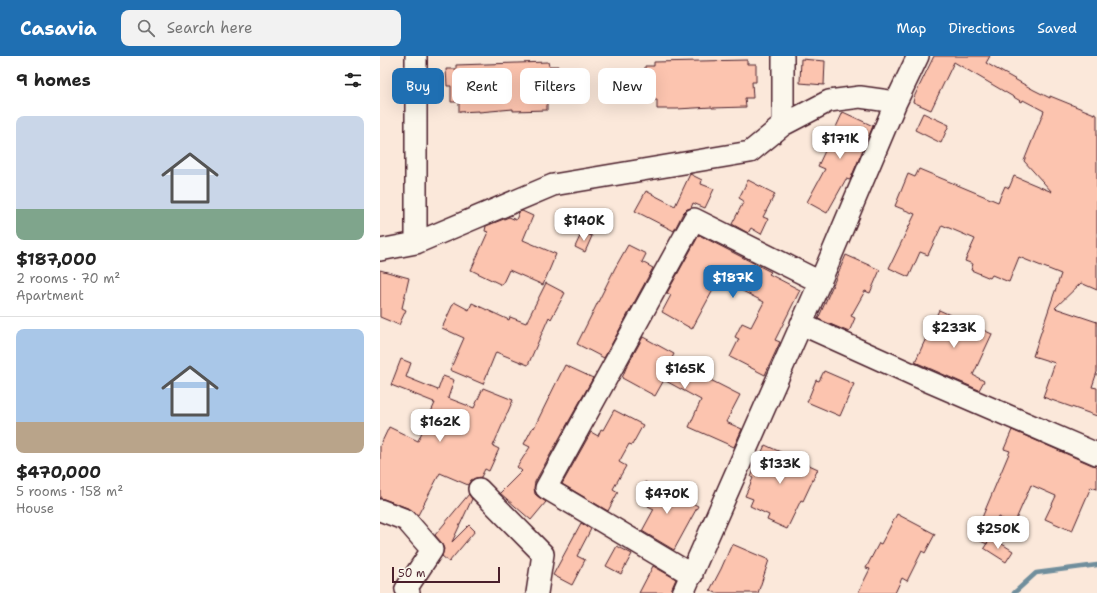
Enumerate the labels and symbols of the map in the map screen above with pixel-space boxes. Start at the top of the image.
pin: $171K [812,126,868,160]
pin: $140K [556,208,612,242]
pin: $187K [705,265,761,299]
pin: $233K [926,315,982,349]
pin: $165K [657,356,713,390]
pin: $162K [412,409,468,443]
pin: $133K [752,451,808,485]
pin: $470K [639,481,695,515]
pin: $250K [970,516,1026,550]
scale bar [392,565,500,584]

